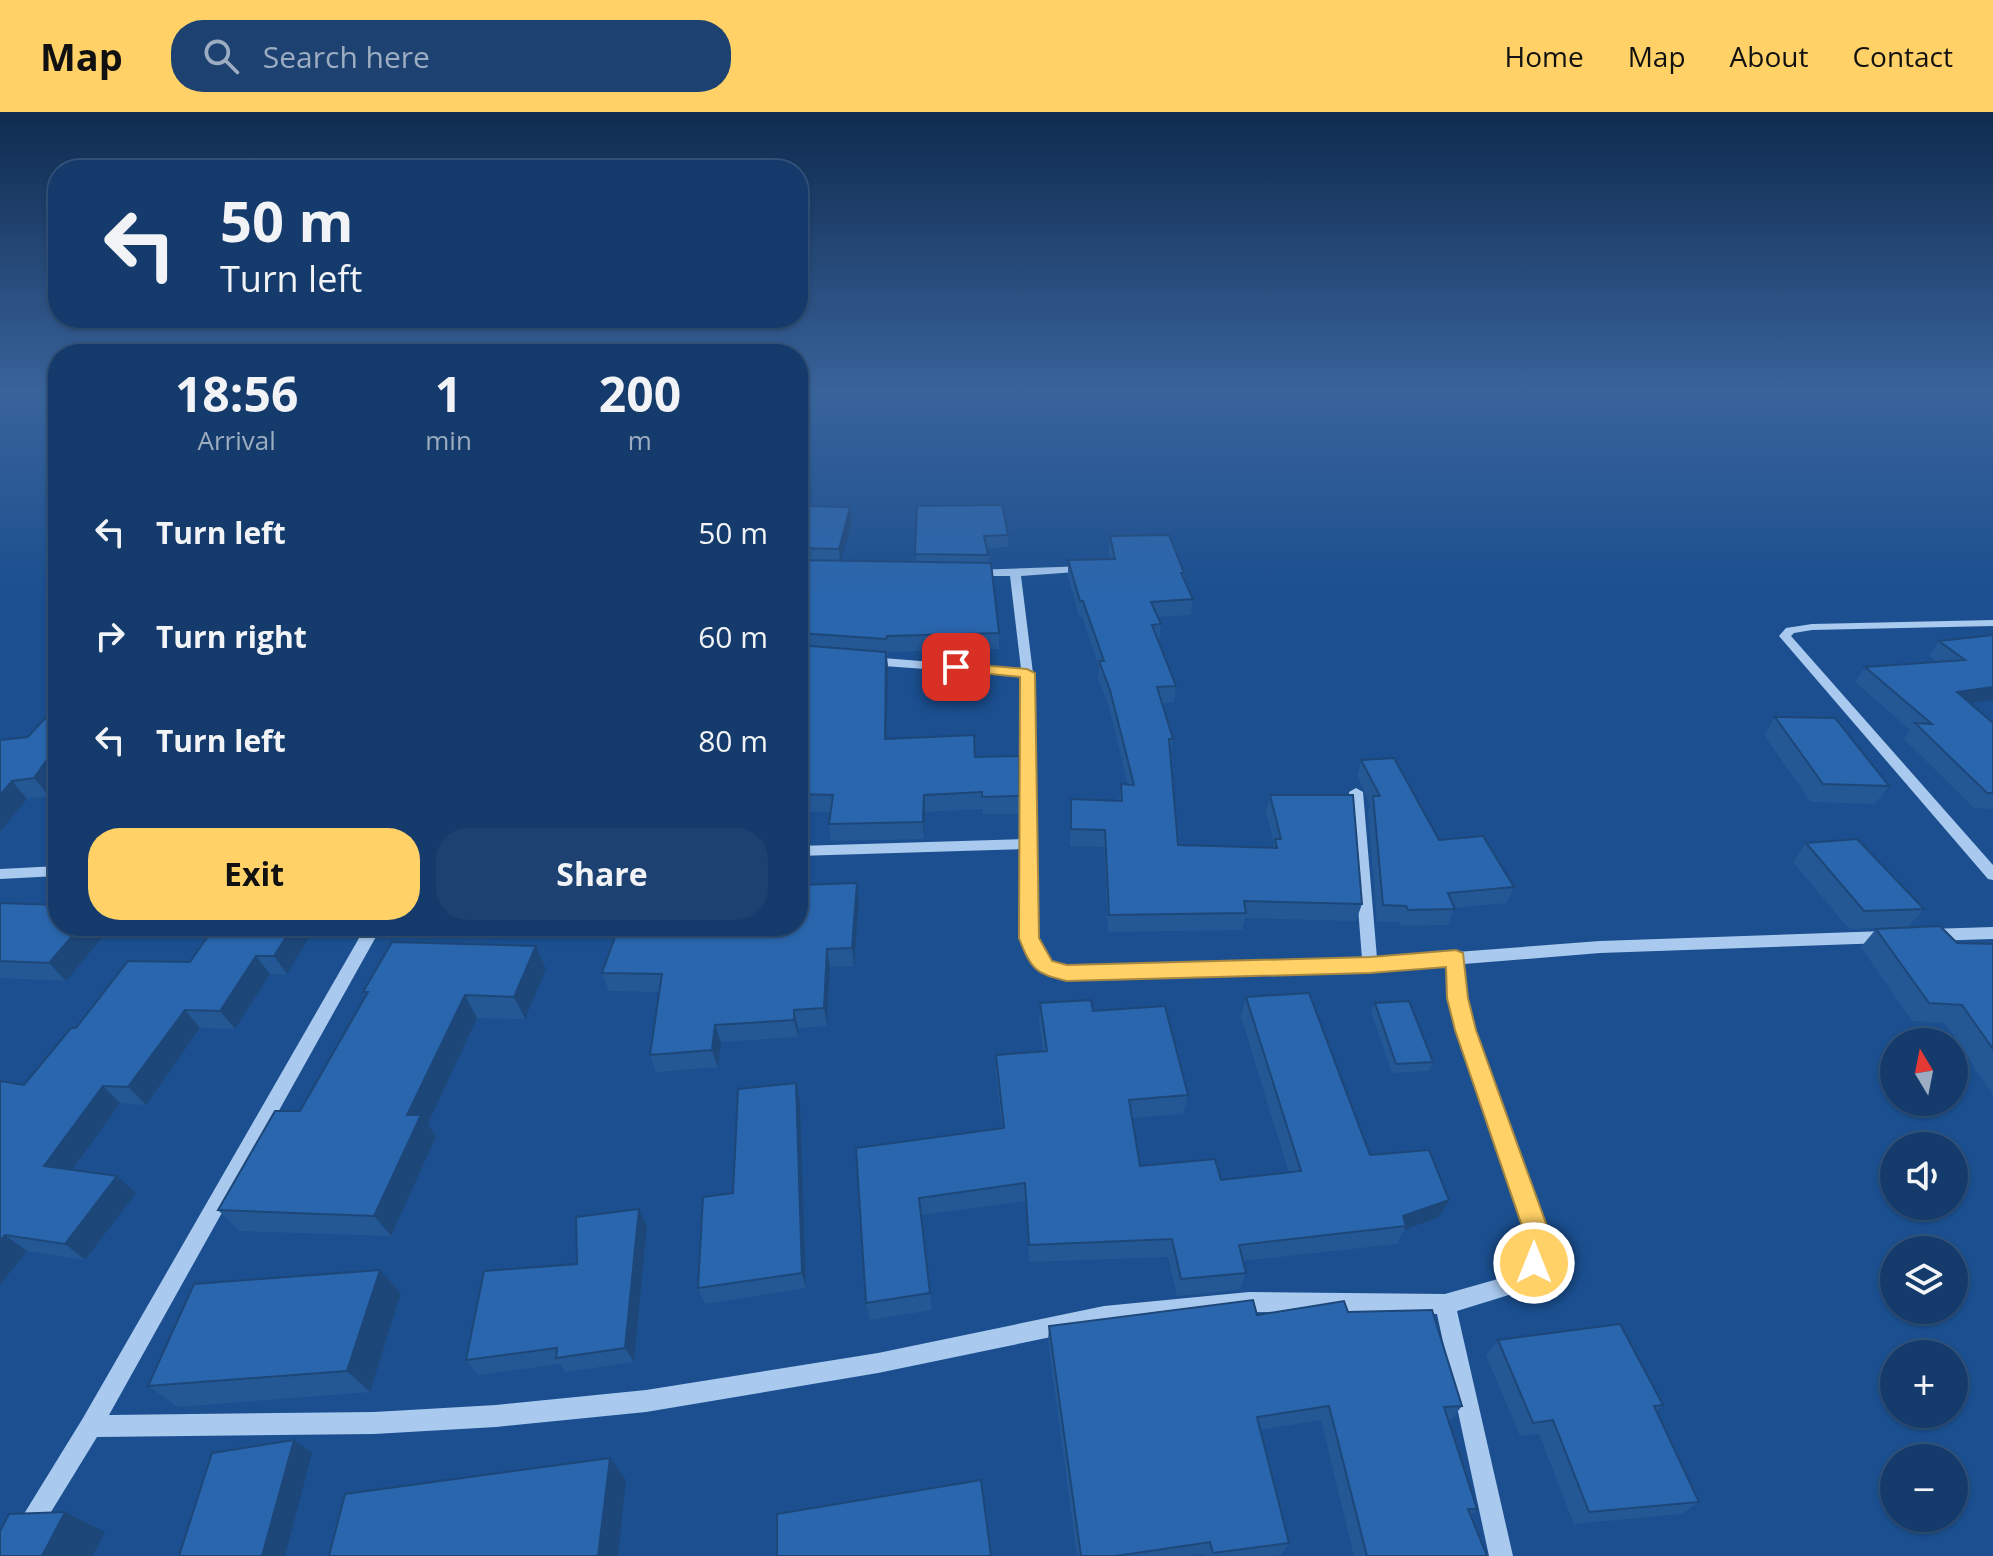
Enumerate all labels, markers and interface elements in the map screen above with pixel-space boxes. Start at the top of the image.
search box [171,20,731,92]
text: Map [40,30,123,82]
icon: search [199,34,243,78]
text: Search here [263,36,430,77]
text: Home [1505,37,1584,75]
text: Map [1628,37,1686,75]
text: About [1730,37,1808,75]
text: Contact [1852,37,1953,75]
text: 50 m [220,182,354,258]
icon: left [88,192,192,296]
text: Turn left [220,254,362,303]
text: 18:56 [175,361,298,426]
text: 1 [435,361,462,426]
text: 200 [599,361,681,426]
text: Arrival [197,422,276,458]
text: min [425,422,472,458]
text: m [628,422,652,458]
icon: left [88,510,132,554]
text: Turn left [156,512,286,553]
text: 50 m [698,512,768,553]
icon: right [88,614,132,658]
text: Turn right [156,616,307,657]
text: 60 m [698,616,768,657]
pin [922,633,990,701]
icon: arrive [934,645,978,689]
icon: left [88,718,132,762]
text: Turn left [156,720,286,761]
text: 80 m [698,720,768,761]
button: Exit [88,828,420,920]
button: Share [436,828,768,920]
north arrow [1880,1028,1968,1116]
map controls [1880,1028,1968,1532]
button: sound [1880,1132,1968,1220]
position arrow [1492,1221,1576,1305]
button: layers [1880,1236,1968,1324]
button: + [1880,1340,1968,1428]
button: − [1880,1444,1968,1532]

